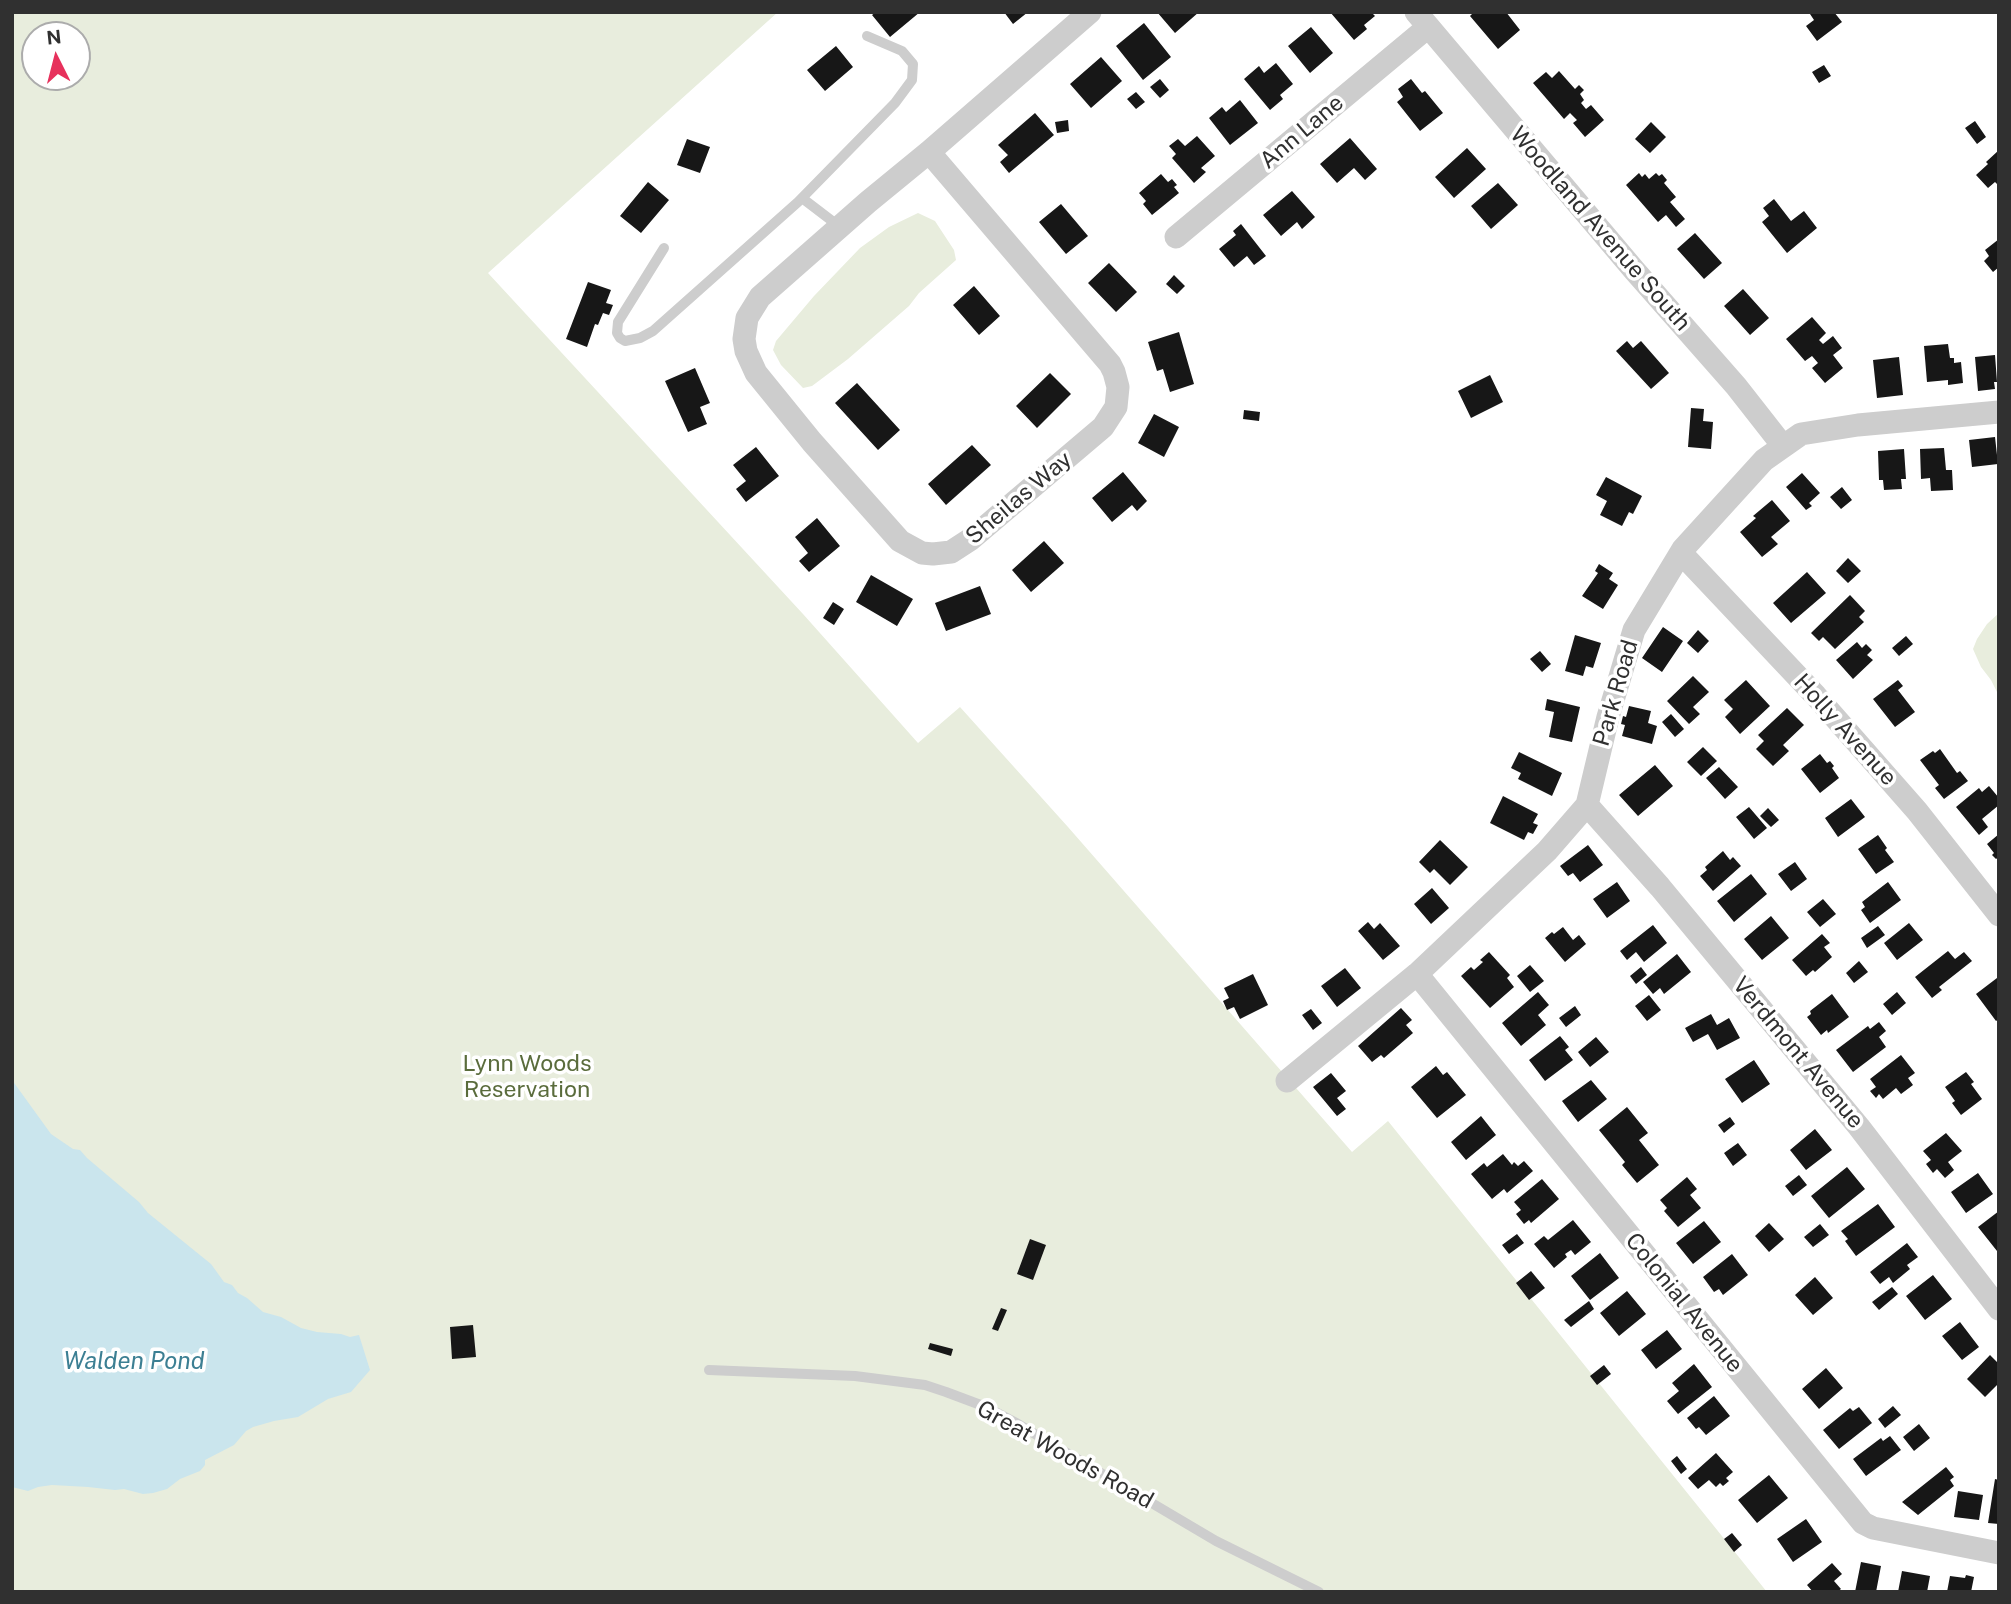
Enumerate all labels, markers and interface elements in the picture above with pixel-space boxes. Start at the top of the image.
north arrow [21,21,91,91]
text: N [45,25,63,49]
street label: Ann Lane [1255,89,1349,175]
street label: Woodland Avenue South [1504,121,1696,337]
street label: Sheilas Way [960,446,1078,550]
street label: Park Road [1588,637,1644,749]
street label: Holly Avenue [1788,669,1902,791]
street label: Verdmont Avenue [1727,972,1869,1134]
park label: Lynn Woods Reservation [462,1050,592,1104]
street label: Colonial Avenue [1619,1228,1749,1378]
water label: Walden Pond [64,1348,204,1376]
street label: Great Woods Road [972,1395,1158,1515]

